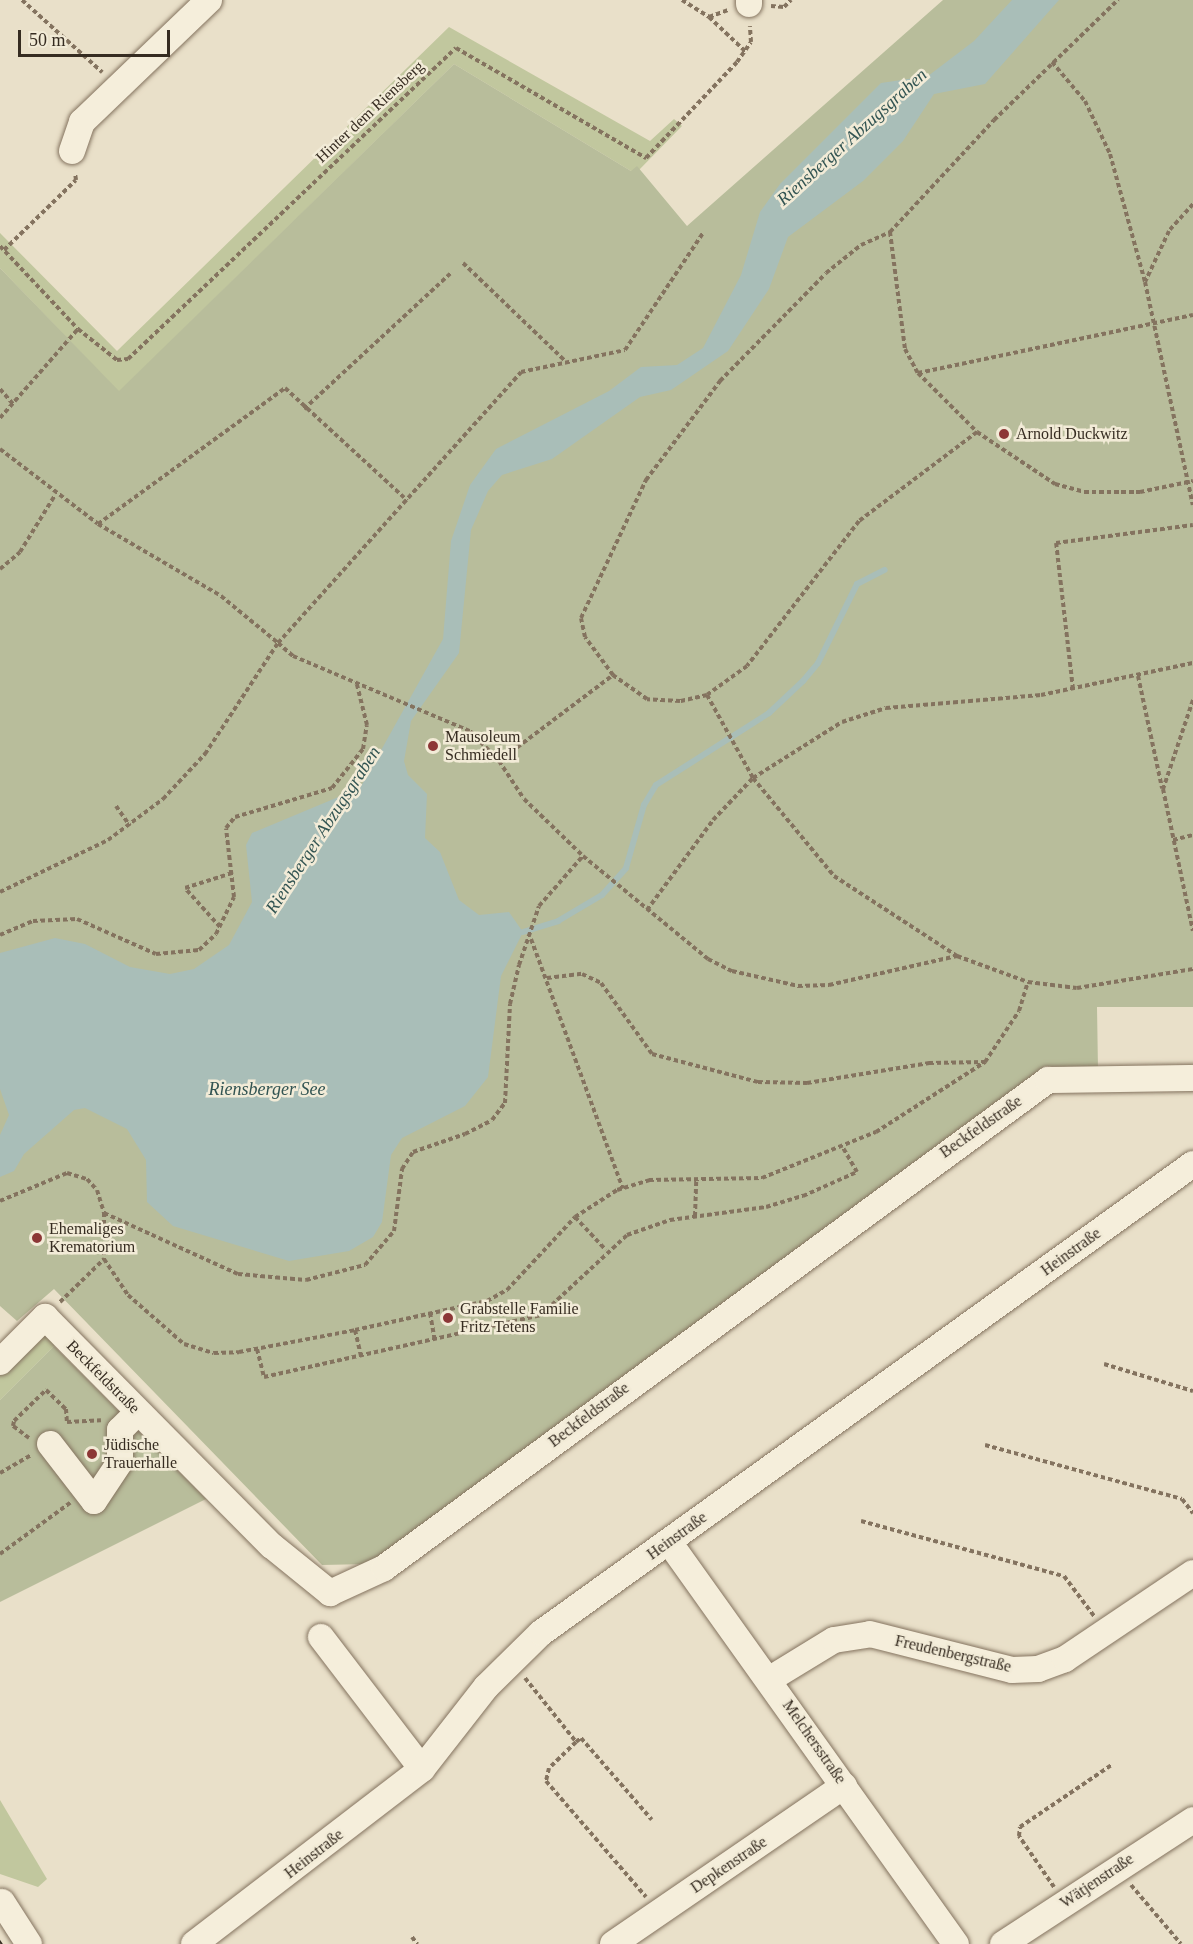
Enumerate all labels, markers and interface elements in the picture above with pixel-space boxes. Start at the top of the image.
scale bar [21,18,172,56]
text: 50 m [29,30,66,50]
street label: Hinter dem Riensberg [312,57,428,167]
water label: Riensberger Abzugsgraben [772,64,932,210]
place label: Arnold Duckwitz [1016,424,1128,444]
marker: Arnold Duckwitz [997,427,1011,441]
place label: Mausoleum Schmiedell [445,727,521,765]
marker: Mausoleum Schmiedell [426,739,440,753]
water label: Riensberger Abzugsgraben [261,742,385,918]
water label: Riensberger See [209,1078,325,1100]
street label: Beckfeldstraße [936,1092,1026,1162]
place label: Ehemaliges Krematorium [49,1219,135,1257]
street label: Heinstraße [1037,1224,1105,1280]
marker: Ehemaliges Krematorium [30,1231,44,1245]
place label: Grabstelle Familie Fritz Tetens [460,1299,579,1337]
marker: Grabstelle Familie Fritz Tetens [441,1311,455,1325]
street label: Beckfeldstraße [62,1336,144,1418]
street label: Beckfeldstraße [545,1378,633,1452]
place label: Jüdische Trauerhalle [104,1435,177,1473]
marker: Jüdische Trauerhalle [85,1447,99,1461]
street label: Heinstraße [643,1508,711,1564]
street label: Freudenbergstraße [893,1631,1013,1677]
street label: Melchersstraße [778,1696,850,1788]
street label: Heinstraße [281,1825,347,1883]
street label: Depkenstraße [687,1832,771,1898]
street label: Wätjenstraße [1057,1849,1137,1913]

